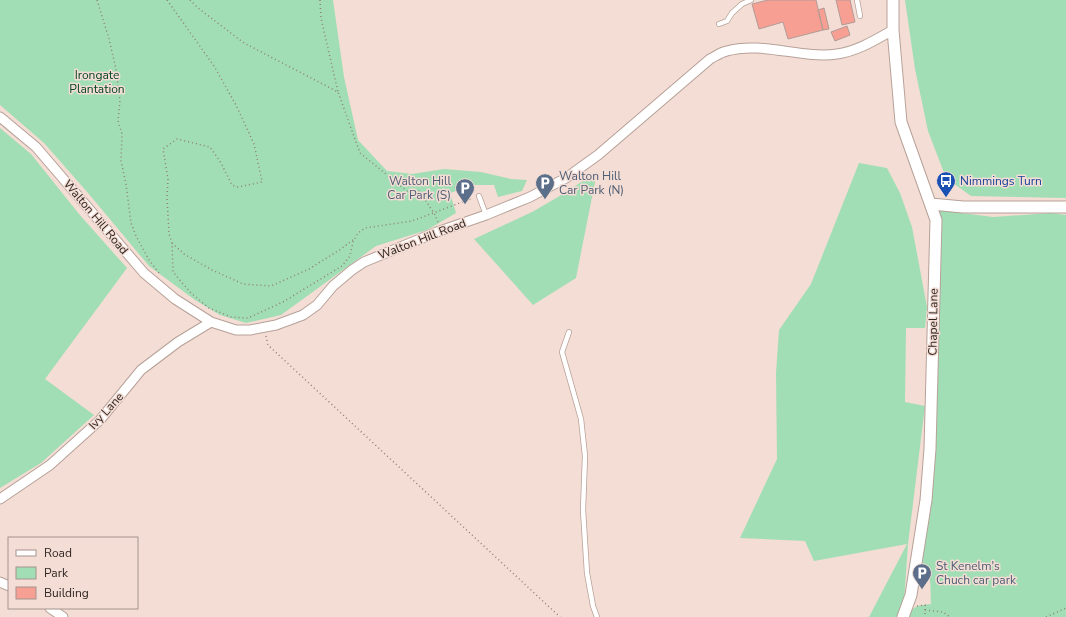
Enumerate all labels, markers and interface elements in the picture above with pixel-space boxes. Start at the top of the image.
park label: Irongate Plantation [69,67,125,97]
place label: Walton Hill Car Park (N) [559,168,624,198]
bus stop icon: Nimmings Turn [935,170,957,198]
parking icon: Walton Hill Car Park (N) [534,172,556,200]
place label: Walton Hill Car Park (S) [387,173,451,203]
place label: Nimmings Turn [960,173,1042,189]
street label: Walton Hill Road [60,176,132,258]
parking icon: Walton Hill Car Park (S) [454,177,476,205]
street label: Walton Hill Road [376,215,468,263]
street label: Chapel Lane [924,288,942,356]
street label: Ivy Lane [85,389,127,433]
legend [8,537,138,609]
text: Road [44,545,72,561]
place label: St Kenelm's Chuch car park [936,558,1017,588]
parking icon: St Kenelm's Chuch car park [911,562,933,590]
text: Park [44,565,69,581]
text: Building [44,585,89,601]

